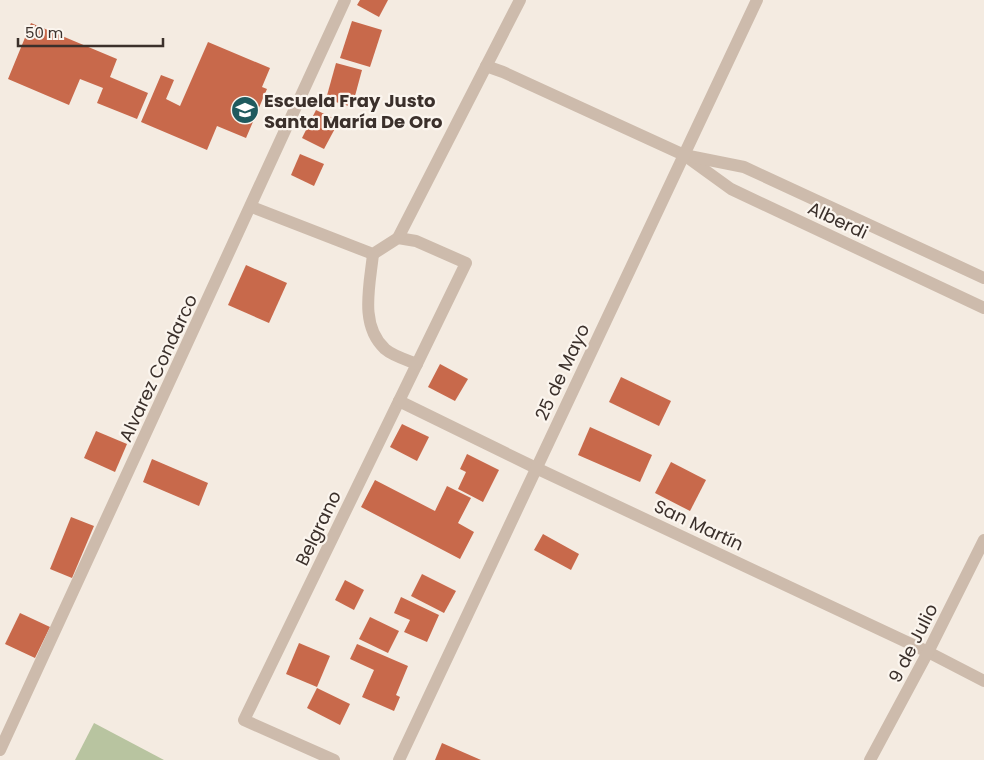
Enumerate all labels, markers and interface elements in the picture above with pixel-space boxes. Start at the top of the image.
scale bar [18,15,162,47]
text: 50 m [25,22,63,43]
place label: Escuela Fray Justo Santa María De Oro [264,88,442,134]
school or university icon: Escuela Fray Justo Santa María De Oro [230,95,260,125]
street label: Alberdi [804,195,872,245]
street label: Alvarez Condarco [113,290,203,446]
street label: 25 de Mayo [529,320,595,424]
street label: Belgrano [289,486,347,570]
street label: San Martín [650,493,748,557]
street label: 9 de Julio [882,599,944,687]

